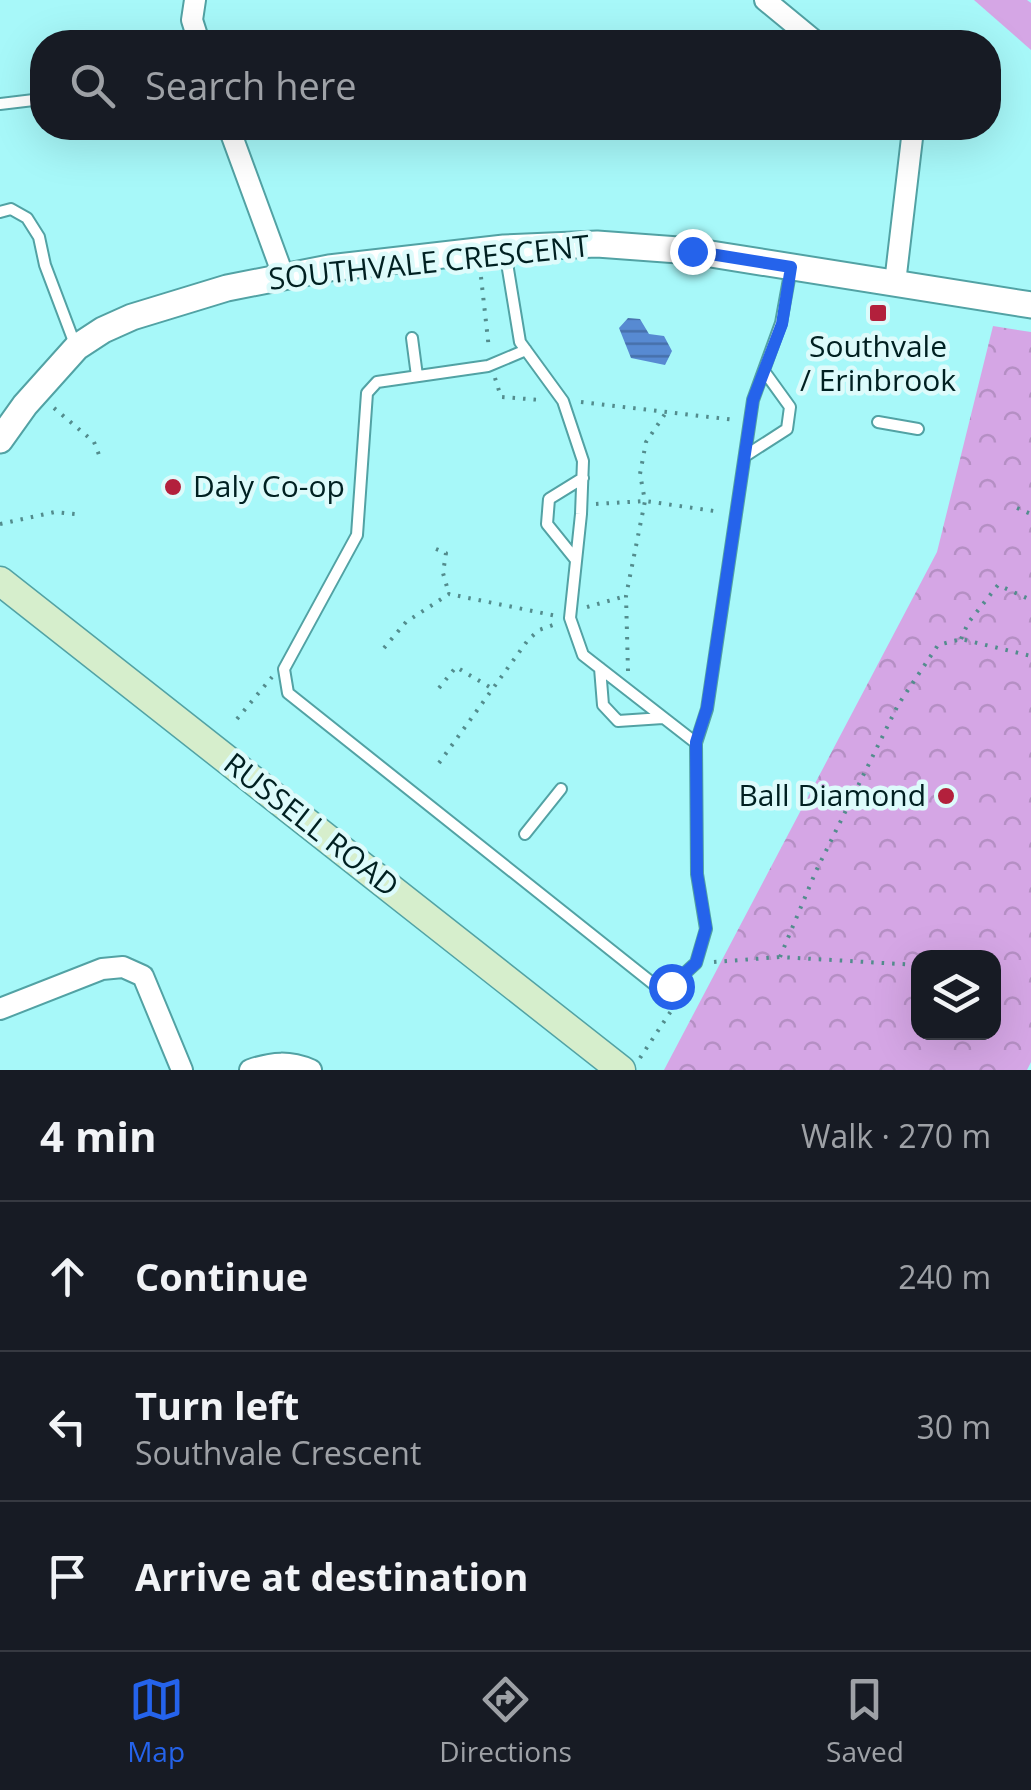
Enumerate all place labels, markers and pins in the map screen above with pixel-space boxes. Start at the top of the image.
marker: Southvale / Erinbrook [867,302,889,324]
place label: Southvale / Erinbrook [800,325,956,400]
place label: Daly Co-op [193,465,345,506]
marker: Daly Co-op [162,476,184,498]
place label: Ball Diamond [738,774,926,815]
marker: Ball Diamond [935,785,957,807]

